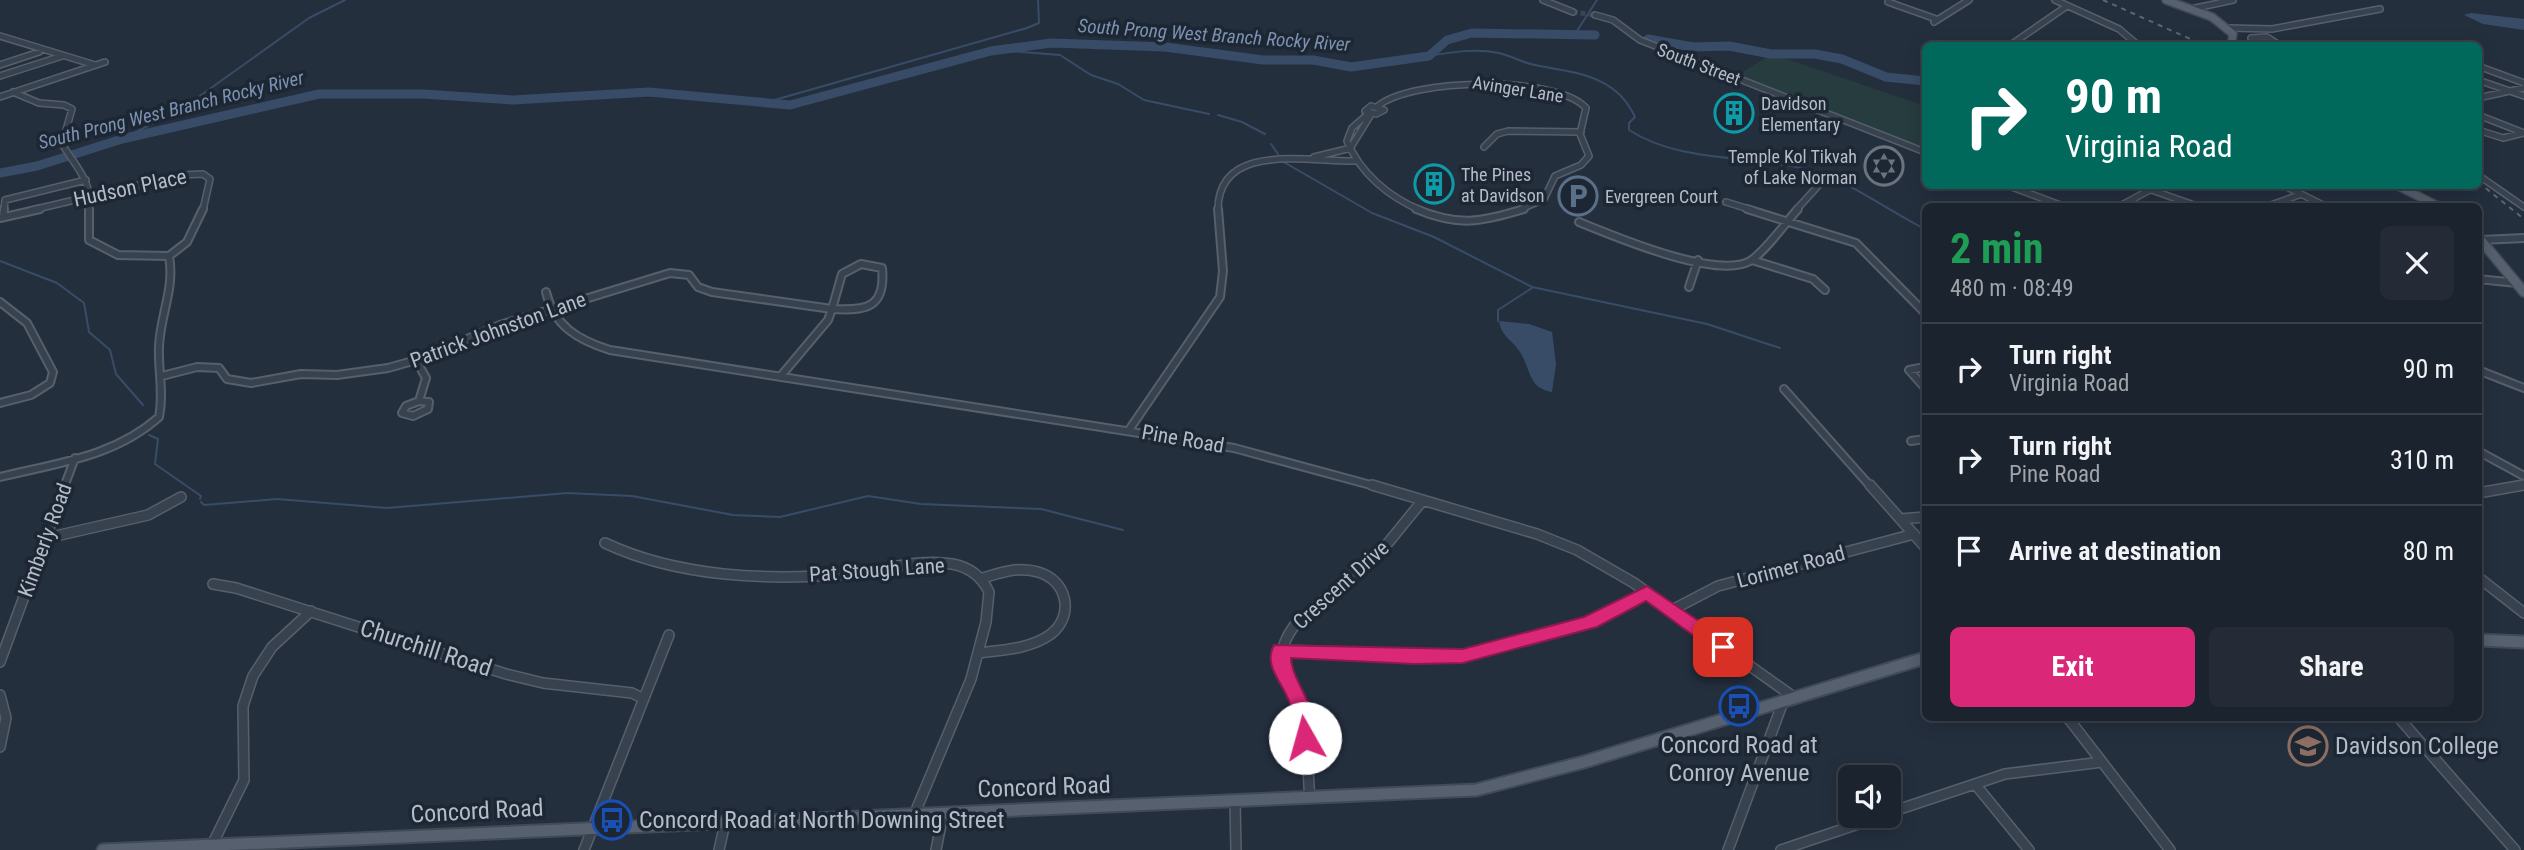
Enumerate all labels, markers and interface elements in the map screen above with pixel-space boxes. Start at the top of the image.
water label: South Prong West Branch Rocky River [1077,14,1351,56]
street label: South Street [1654,39,1744,89]
water label: South Prong West Branch Rocky River [36,66,307,154]
text: 90 m [2065,68,2162,125]
icon: right [1950,70,2041,161]
street label: Avinger Lane [1471,71,1565,107]
building icon: Davidson Elementary [1713,92,1755,134]
place label: Davidson Elementary [1761,93,1841,135]
text: Virginia Road [2065,127,2233,165]
synagogue icon: Temple Kol Tikvah of Lake Norman [1863,145,1905,187]
place label: Temple Kol Tikvah of Lake Norman [1728,146,1857,188]
building icon: The Pines at Davidson [1413,163,1455,205]
street label: Hudson Place [71,164,189,212]
place label: The Pines at Davidson [1461,164,1545,206]
parking icon: Evergreen Court [1557,175,1599,217]
place label: Evergreen Court [1605,186,1718,207]
text: 2 min [1950,224,2043,273]
button: close [2380,226,2454,300]
text: 480 m · 08:49 [1950,275,2074,302]
street label: Patrick Johnston Lane [407,287,589,373]
text: Turn right [2009,340,2111,370]
icon: right [1950,350,1988,388]
text: 90 m [2403,354,2454,384]
text: Virginia Road [2009,370,2129,397]
street label: Pine Road [1140,420,1226,458]
text: Turn right [2009,431,2111,461]
icon: right [1950,441,1988,479]
text: 310 m [2390,445,2454,475]
text: Pine Road [2009,461,2100,488]
street label: Kimberly Road [13,480,77,600]
icon: arrive [1950,532,1988,570]
street label: Crescent Drive [1288,536,1394,634]
text: Arrive at destination [2009,536,2221,566]
text: 80 m [2403,536,2454,566]
street label: Lorimer Road [1734,541,1848,593]
street label: Pat Stough Lane [809,553,946,587]
street label: Churchill Road [357,614,495,682]
pin [1693,617,1753,677]
button: Exit [1950,627,2195,707]
button: Share [2209,627,2454,707]
icon: arrive [1704,628,1742,666]
bus stop icon: Concord Road at Conroy Avenue [1718,685,1760,727]
position arrow [1268,701,1342,775]
school or university icon: Davidson College [2287,725,2329,767]
place label: Concord Road at Conroy Avenue [1660,731,1818,787]
place label: Davidson College [2335,732,2499,760]
map controls [1838,765,1901,828]
button: sound [1838,765,1901,828]
street label: Concord Road [977,771,1111,803]
street label: Concord Road [410,794,544,828]
bus stop icon: Concord Road at North Downing Street [591,799,633,841]
place label: Concord Road at North Downing Street [639,806,1004,834]

